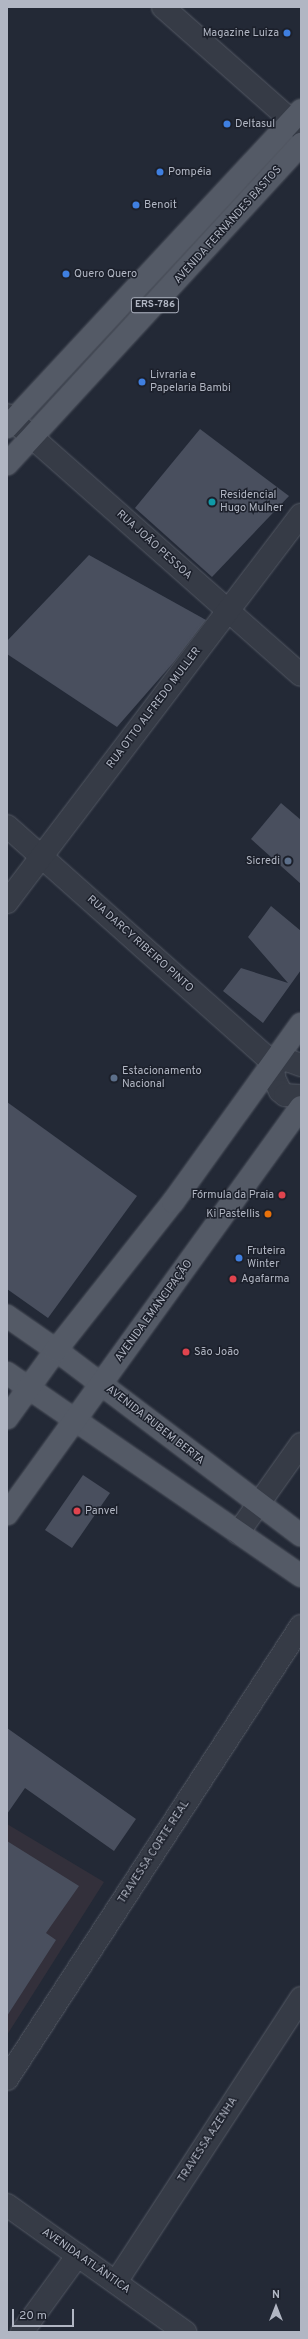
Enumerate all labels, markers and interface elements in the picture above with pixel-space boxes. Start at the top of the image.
place label: Magazine Luiza [203,26,279,40]
marker: Magazine Luiza [282,28,292,38]
place label: Deltasul [235,117,275,131]
marker: Deltasul [222,119,232,129]
street label: AVENIDA FERNANDES BASTOS [171,163,285,287]
place label: Pompéia [168,165,211,179]
marker: Pompéia [155,167,165,177]
place label: Benoit [144,198,177,212]
marker: Benoit [131,200,141,210]
place label: Quero Quero [74,267,137,281]
marker: Quero Quero [61,269,71,279]
road number: ERS-786 [130,297,180,313]
place label: Livraria e Papelaria Bambi [150,369,231,395]
marker: Livraria e Papelaria Bambi [137,377,147,387]
place label: Residencial Hugo Mulher [220,489,283,515]
marker: Residencial Hugo Mulher [207,497,217,507]
street label: RUA JOÃO PESSOA [113,507,195,583]
street label: RUA OTTO ALFREDO MULLER [104,645,204,771]
place label: Sicredi [246,854,280,868]
marker: Sicredi [283,856,293,866]
street label: RUA DARCY RIBEIRO PINTO [84,893,196,995]
place label: Estacionamento Nacional [122,1065,202,1091]
marker: Estacionamento Nacional [109,1073,119,1083]
place label: Fórmula da Praia [192,1188,274,1202]
marker: Fórmula da Praia [277,1190,287,1200]
place label: Ki Pastellis [206,1207,260,1221]
marker: Ki Pastellis [263,1209,273,1219]
place label: Fruteira Winter [247,1245,285,1271]
marker: Fruteira Winter [234,1253,244,1263]
street label: AVENIDA EMANCIPAÇÃO [112,1257,196,1365]
place label: Agafarma [241,1272,289,1286]
marker: Agafarma [228,1274,238,1284]
place label: São João [194,1345,239,1359]
marker: São João [181,1347,191,1357]
street label: AVENIDA RUBEM BERTA [103,1383,207,1467]
place label: Panvel [85,1504,118,1518]
marker: Panvel [72,1506,82,1516]
street label: TRAVESSA CORTE REAL [115,1798,193,1906]
street label: TRAVESSA AZENHA [175,2094,241,2186]
street label: AVENIDA ATLÂNTICA [39,2225,133,2297]
north arrow [256,2287,296,2327]
text: N [272,2288,280,2302]
scale bar [14,2301,76,2327]
text: 20 m [19,2308,47,2324]

